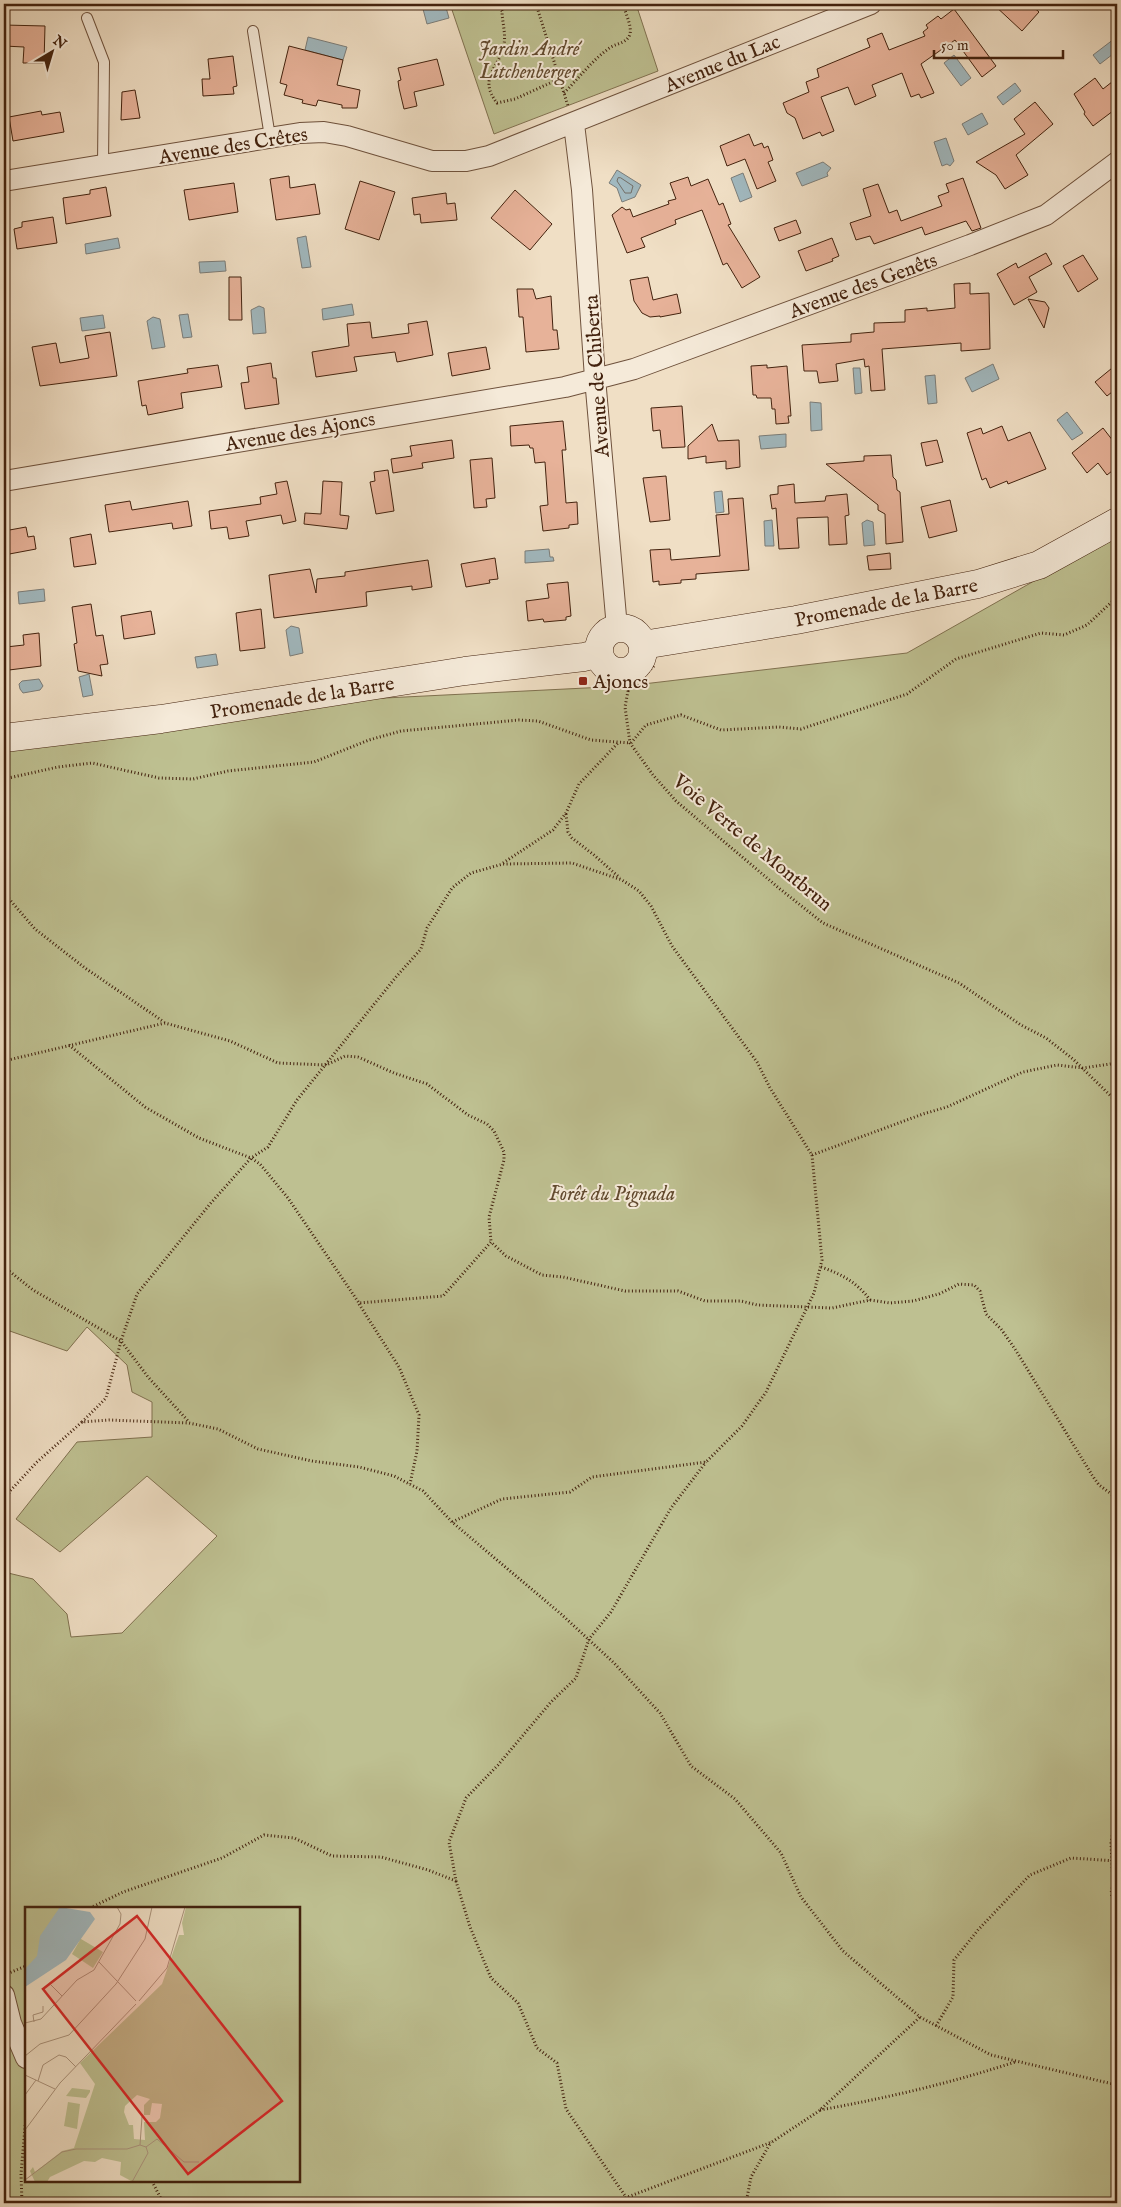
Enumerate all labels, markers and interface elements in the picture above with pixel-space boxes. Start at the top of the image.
north arrow [28,28,78,78]
scale bar [934,28,1062,60]
street label: Avenue du Lac [660,30,784,99]
text: N [48,31,70,53]
text: 50 m [941,36,969,55]
park label: Jardin André Litchenberger [478,37,583,86]
street label: Avenue des Crêtes [156,122,310,171]
street label: Avenue des Genêts [785,248,941,325]
street label: Avenue de Chiberta [579,294,616,459]
street label: Avenue des Ajoncs [222,407,377,458]
street label: Promenade de la Barre [793,573,980,634]
place label: Ajoncs [592,670,648,695]
street label: Promenade de la Barre [208,672,396,725]
marker: Ajoncs [577,675,589,687]
street label: Voie Verte de Montbrun [666,768,837,917]
park label: Forêt du Pignada [549,1182,675,1208]
inset map [25,1907,300,2182]

